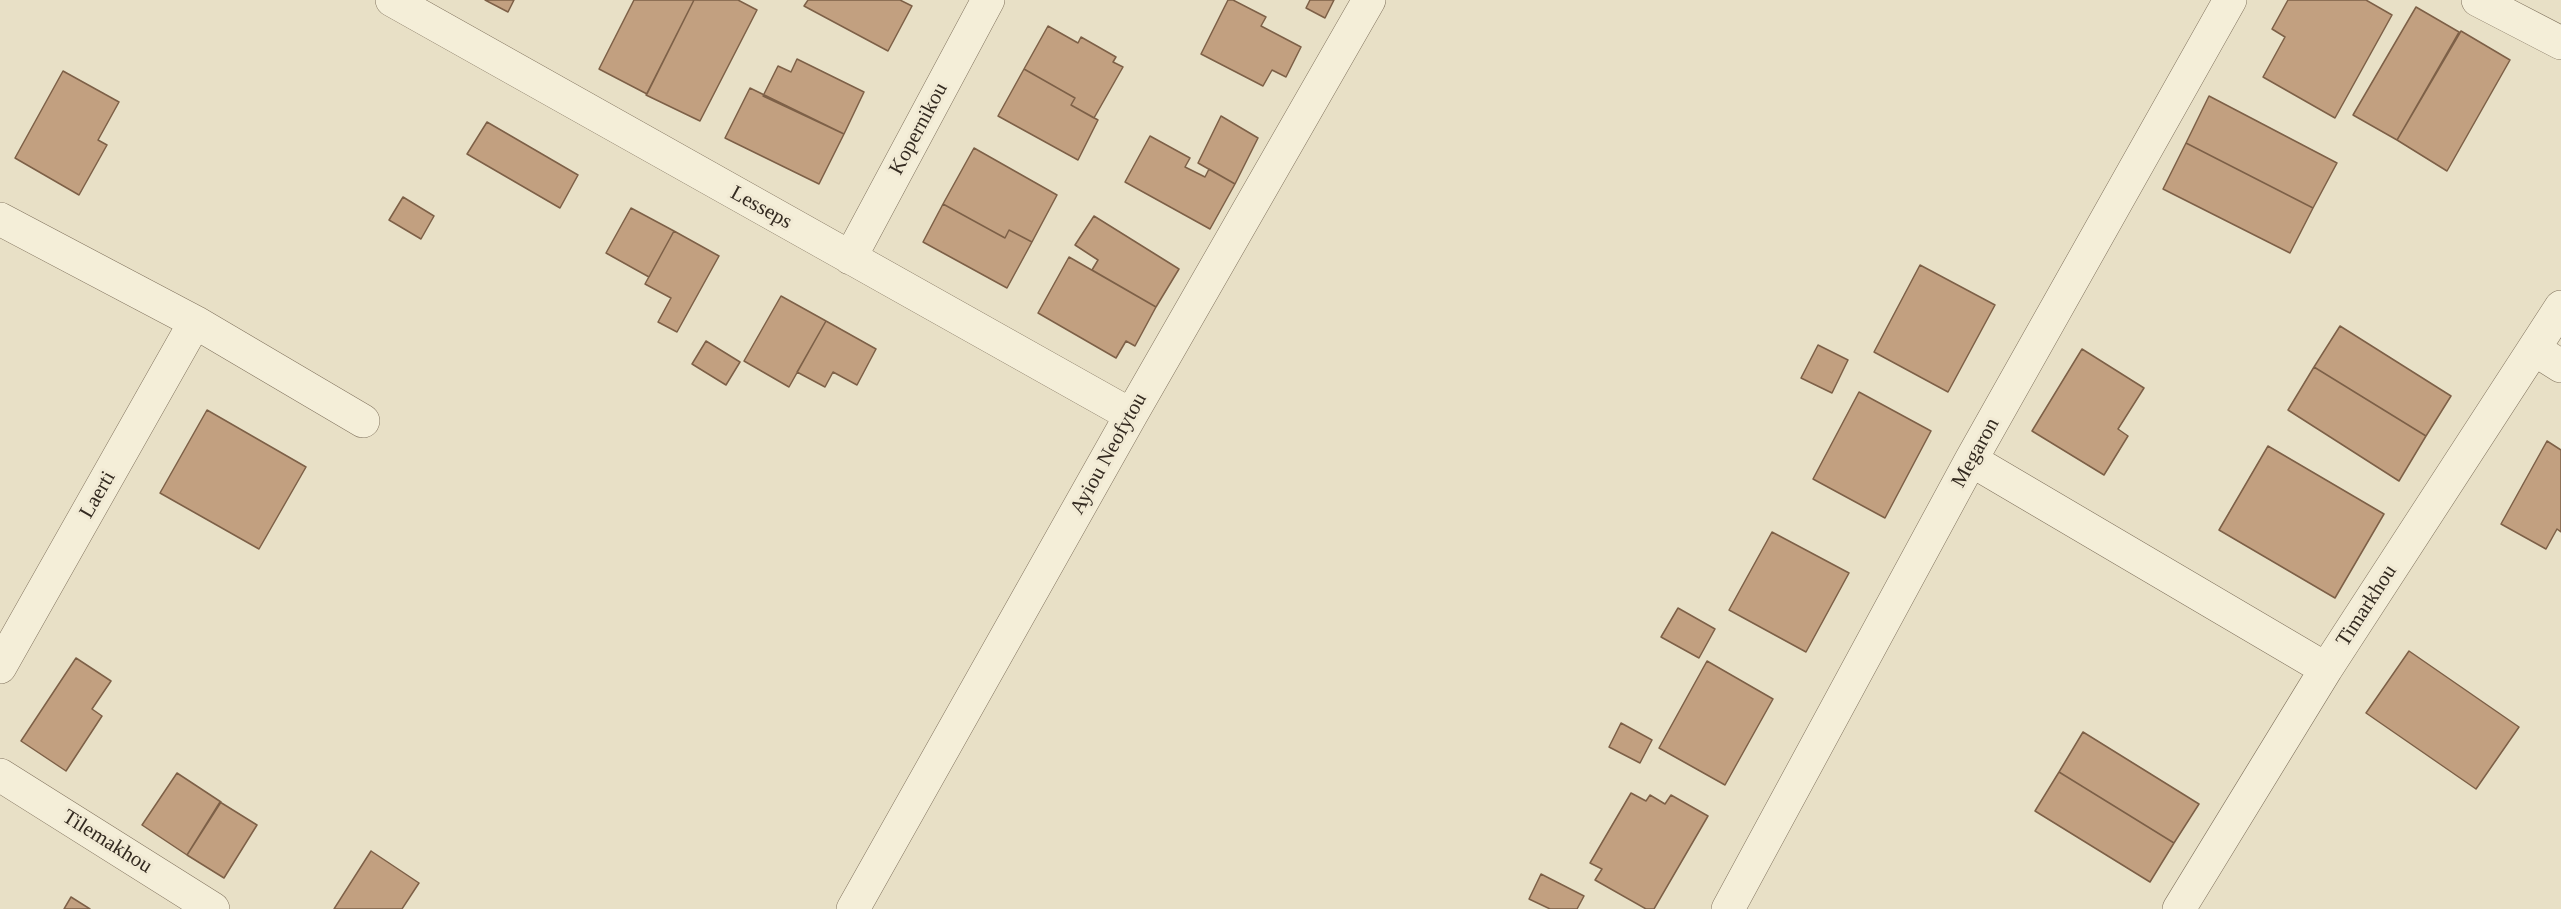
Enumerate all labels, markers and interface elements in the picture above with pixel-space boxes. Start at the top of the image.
street label: Kopernikou [884,79,954,179]
street label: Lesseps [726,181,796,235]
street label: Ayiou Neofytou [1065,389,1153,519]
street label: Megaron [1947,414,2005,492]
street label: Laerti [75,467,121,523]
street label: Timarkhou [2331,560,2403,652]
street label: Tilemakhou [58,805,156,879]

